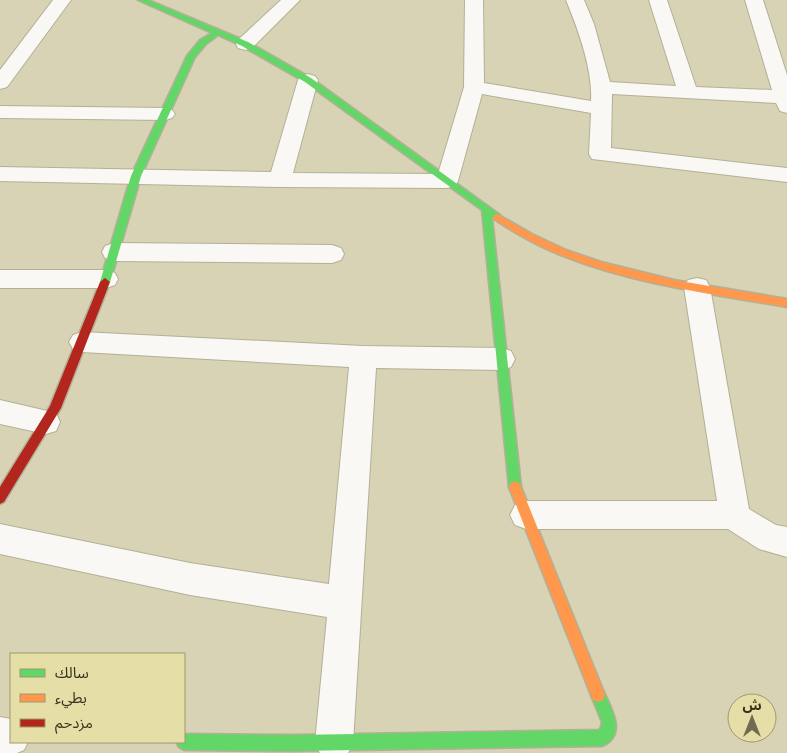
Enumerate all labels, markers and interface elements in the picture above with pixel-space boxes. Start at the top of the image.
legend [10,653,185,743]
text: سالك [55,663,89,681]
text: بطيء [55,688,87,709]
north arrow [727,693,777,743]
text: ش [742,696,762,713]
text: مزدحم [55,713,93,734]

